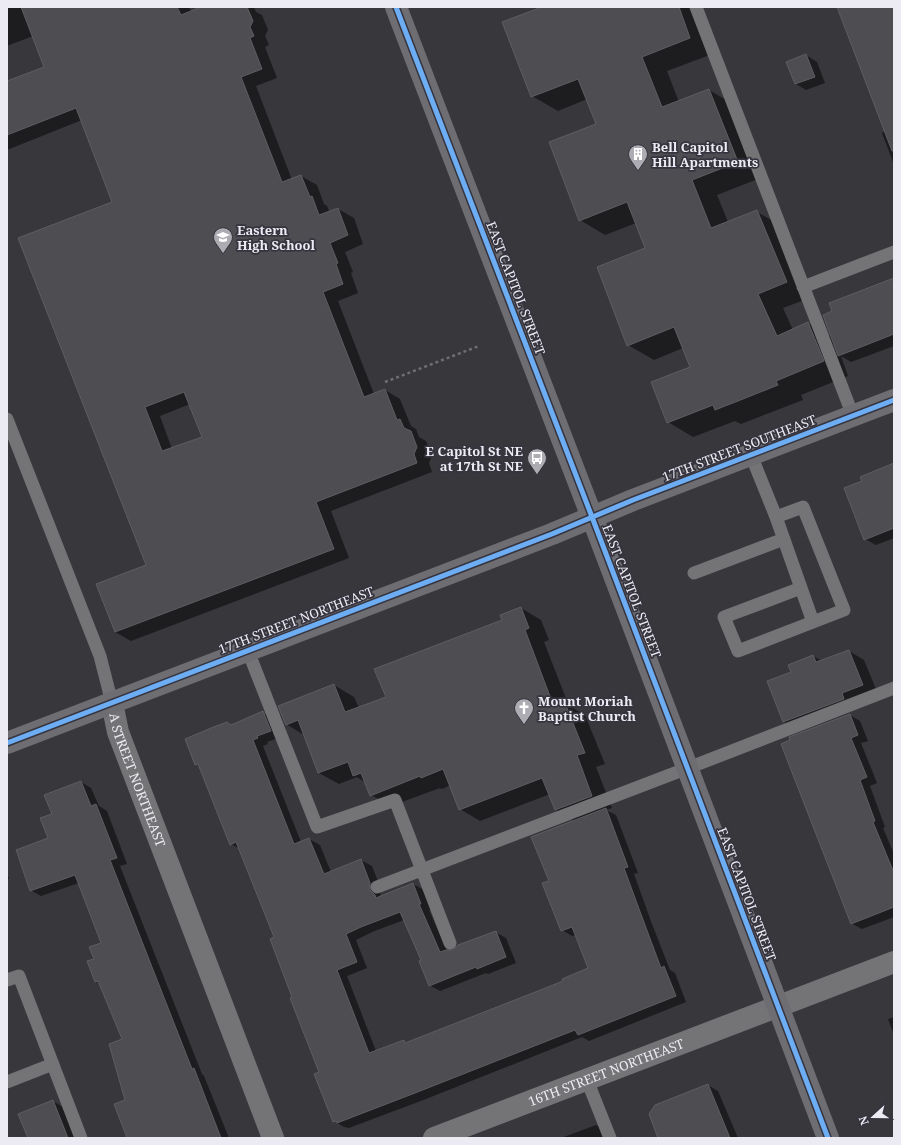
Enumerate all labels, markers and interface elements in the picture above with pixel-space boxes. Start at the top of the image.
place label: Bell Capitol Hill Apartments [652,138,758,171]
building icon: Bell Capitol Hill Apartments [627,143,649,171]
street label: EAST CAPITOL STREET [482,219,550,357]
place label: Eastern High School [237,221,316,254]
school or university icon: Eastern High School [212,226,234,254]
street label: 17TH STREET SOUTHEAST [659,410,819,486]
place label: E Capitol St NE at 17th St NE [426,442,524,475]
bus stop icon: E Capitol St NE at 17th St NE [526,447,548,475]
street label: EAST CAPITOL STREET [598,522,666,660]
street label: 17TH STREET NORTHEAST [216,582,376,658]
place label: Mount Moriah Baptist Church [538,692,636,725]
church icon: Mount Moriah Baptist Church [513,697,535,725]
street label: A STREET NORTHEAST [105,711,170,849]
street label: EAST CAPITOL STREET [713,825,781,963]
street label: 16TH STREET NORTHEAST [525,1034,686,1110]
north arrow [853,1097,893,1137]
text: N [855,1114,872,1127]

